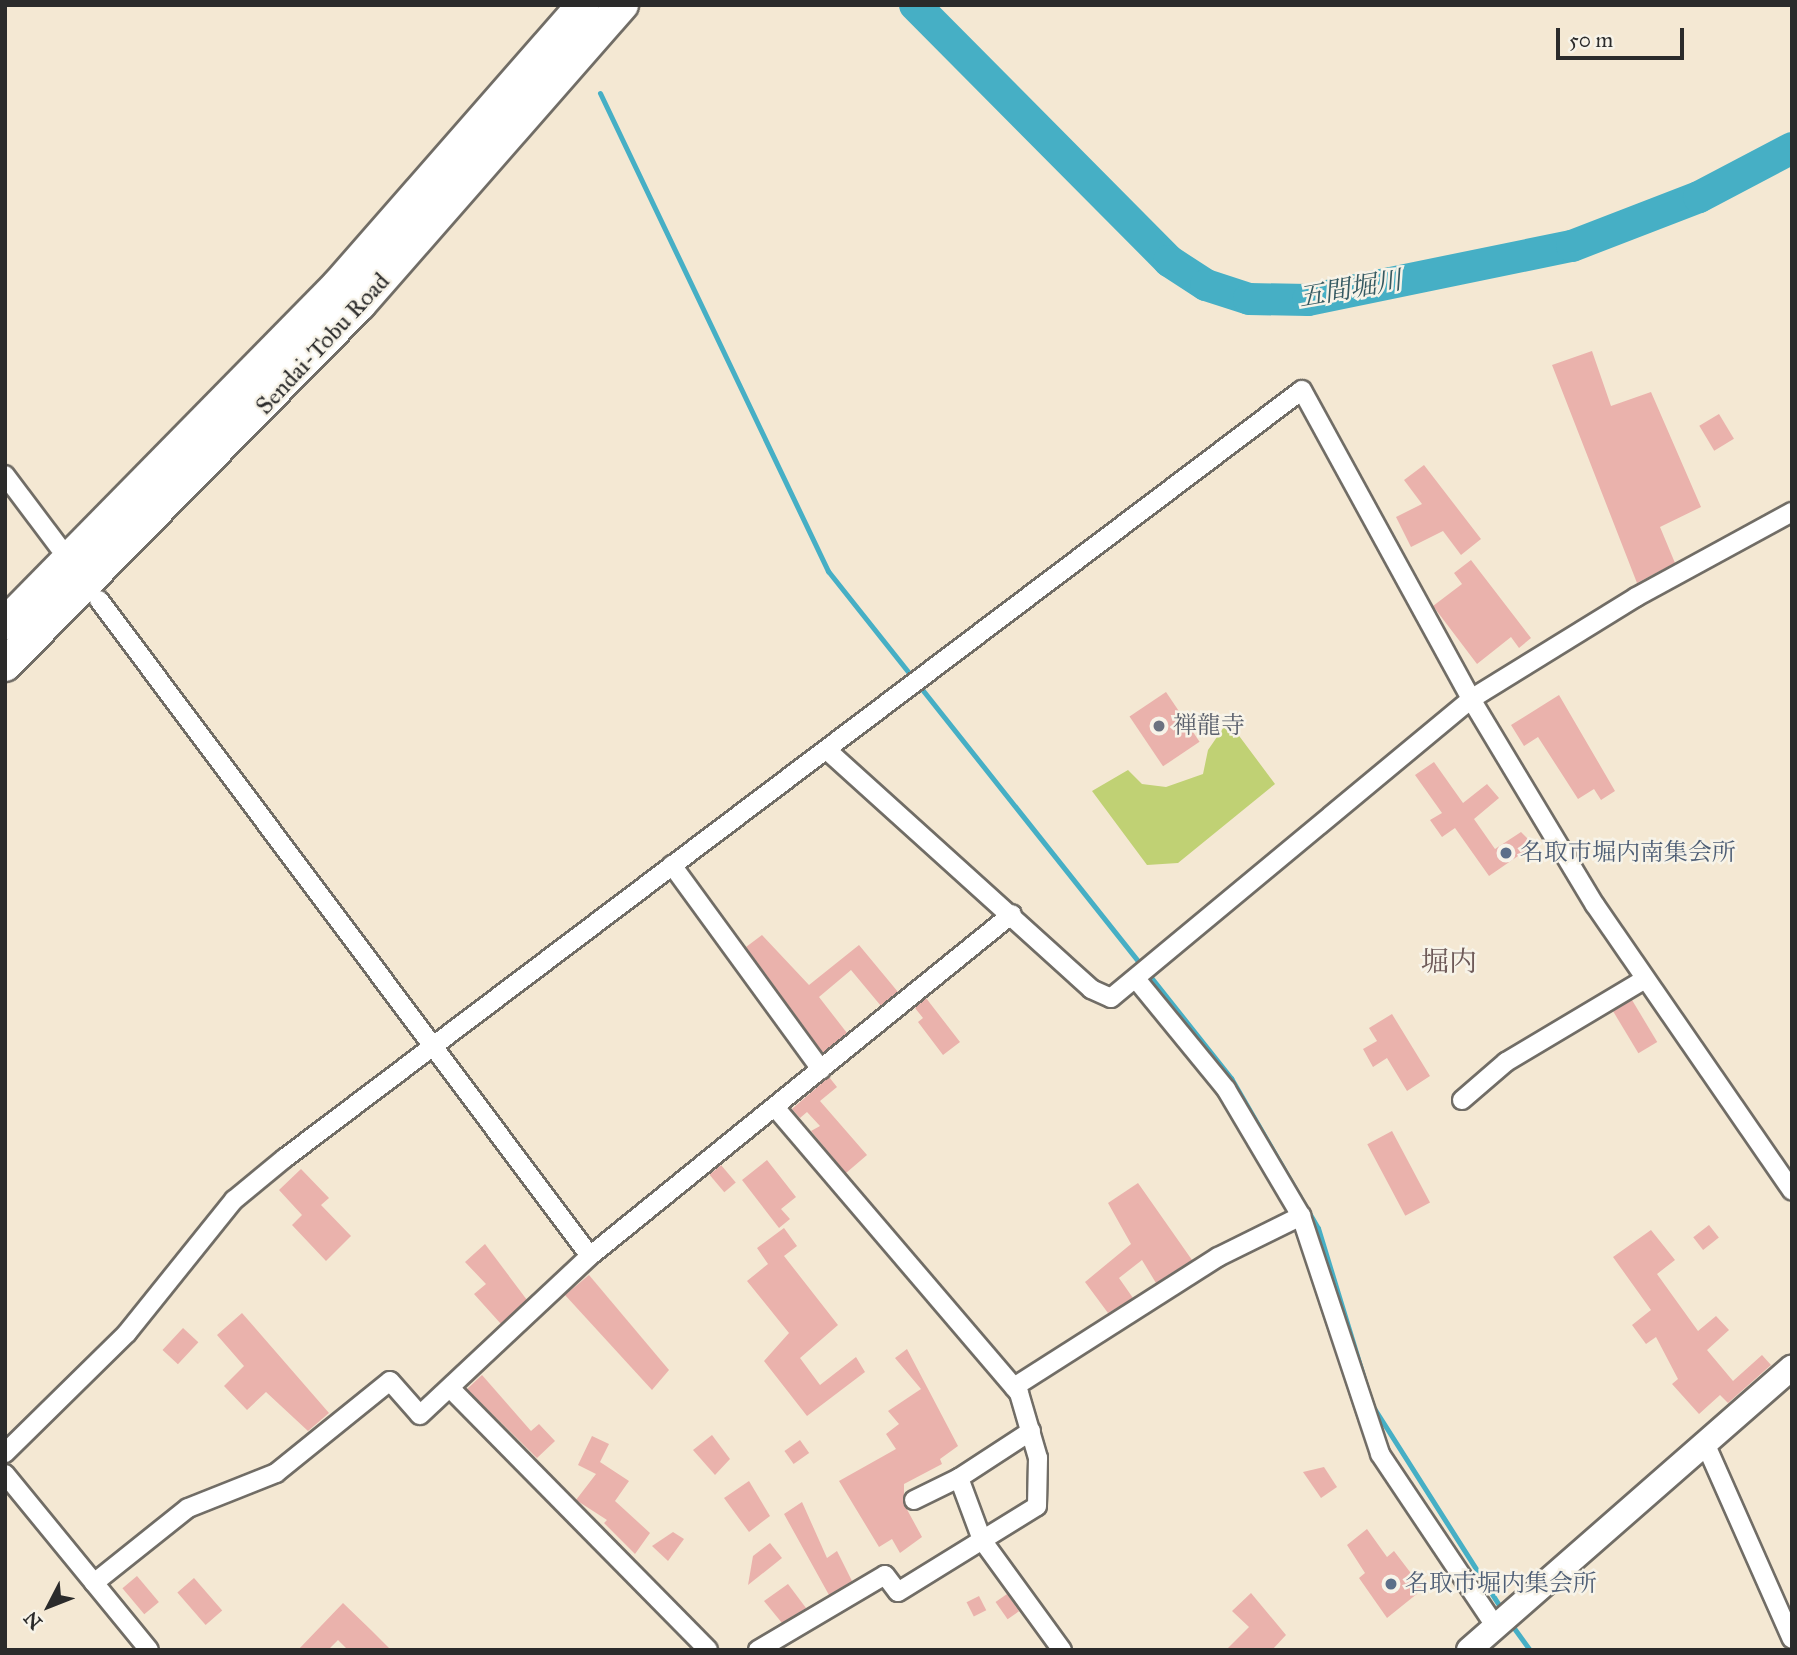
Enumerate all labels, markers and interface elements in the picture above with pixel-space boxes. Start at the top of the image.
scale bar [1559,14,1687,58]
text: 50 m [1569,27,1613,53]
water label: 五間堀川 [1296,265,1404,313]
street label: Sendai-Tobu Road [250,267,396,421]
place label: 禅龍寺 [1173,712,1245,740]
marker: 禅龍寺 [1151,718,1167,734]
place label: 名取市堀内南集会所 [1520,839,1736,867]
marker: 名取市堀内南集会所 [1498,845,1514,861]
district label: 堀内 [1421,945,1477,979]
place label: 名取市堀内集会所 [1405,1570,1597,1598]
north arrow [14,1571,84,1641]
marker: 名取市堀内集会所 [1383,1576,1399,1592]
text: N [19,1607,47,1634]

